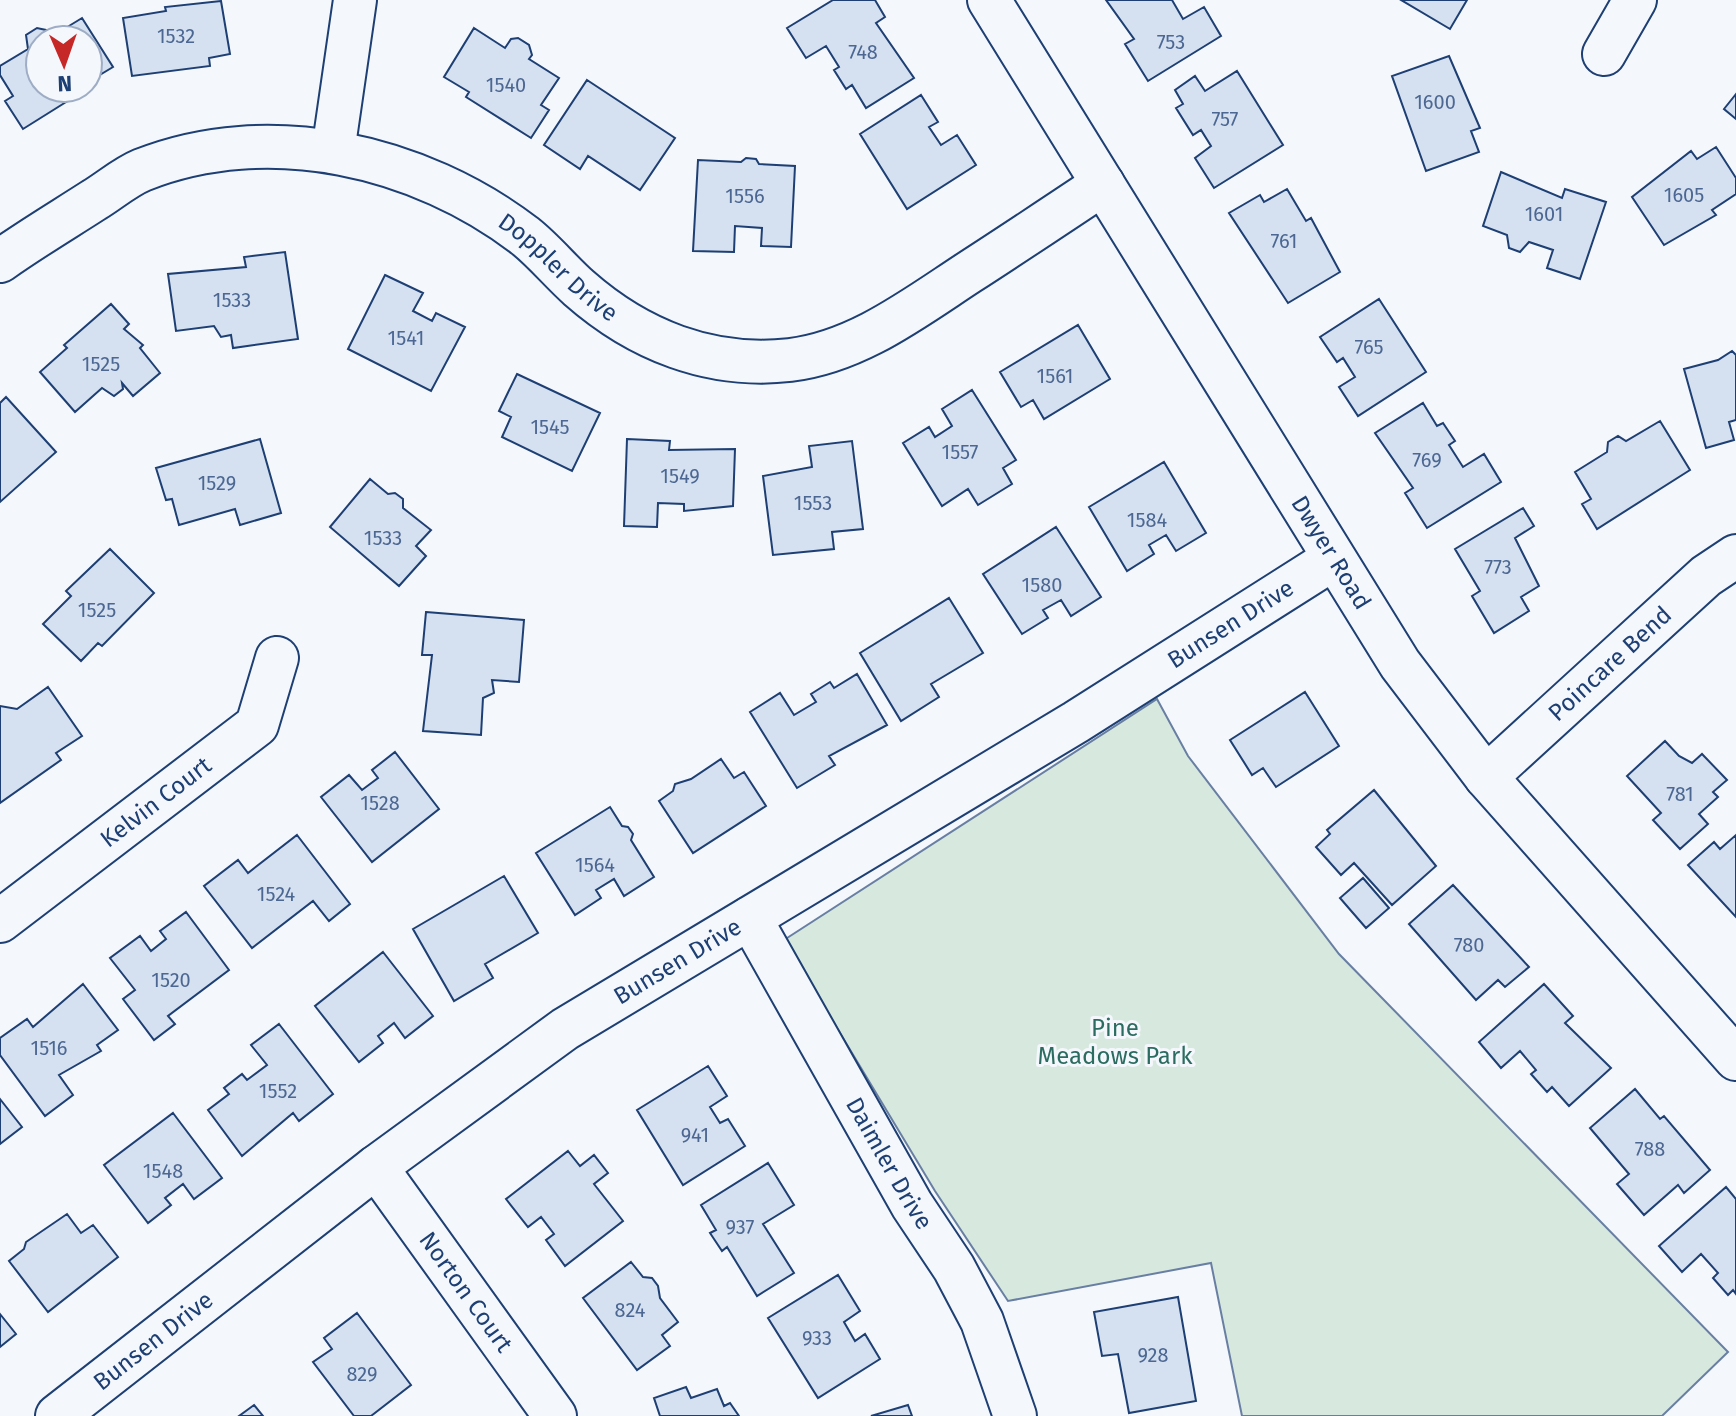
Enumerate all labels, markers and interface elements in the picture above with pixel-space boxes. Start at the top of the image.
north arrow [24,24,104,104]
house number: 1532 [157,24,195,48]
house number: 753 [1157,30,1185,54]
house number: 748 [848,40,878,64]
text: N [57,70,72,97]
house number: 1540 [486,73,526,97]
house number: 1600 [1414,90,1456,114]
house number: 757 [1212,107,1239,131]
house number: 1605 [1664,183,1704,207]
house number: 1556 [725,184,765,208]
house number: 1601 [1525,202,1563,226]
street label: Doppler Drive [493,207,623,327]
house number: 761 [1271,229,1297,253]
house number: 1533 [213,288,251,312]
house number: 1541 [388,326,424,350]
house number: 765 [1355,335,1384,359]
house number: 1525 [82,352,120,376]
house number: 1561 [1036,364,1074,388]
house number: 1545 [530,415,570,439]
house number: 1557 [942,440,979,464]
house number: 769 [1412,448,1442,472]
house number: 1549 [660,464,700,488]
house number: 1529 [198,471,236,495]
house number: 1553 [794,491,832,515]
street label: Dwyer Road [1285,491,1377,615]
house number: 1584 [1127,508,1168,532]
house number: 1533 [364,526,402,550]
house number: 773 [1484,555,1512,579]
house number: 1580 [1022,573,1062,597]
street label: Bunsen Drive [1162,574,1299,674]
house number: 1525 [78,598,116,622]
street label: Poincare Bend [1543,601,1677,727]
street label: Kelvin Court [95,751,217,853]
house number: 781 [1666,782,1694,806]
house number: 1528 [360,791,400,815]
house number: 1564 [575,853,615,877]
house number: 1524 [257,882,296,906]
street label: Bunsen Drive [609,912,746,1010]
house number: 780 [1454,933,1484,957]
house number: 1520 [151,968,191,992]
park label: Pine Meadows Park [1038,1014,1193,1070]
house number: 1516 [31,1036,67,1060]
house number: 1552 [259,1079,297,1103]
street label: Daimler Drive [840,1092,938,1235]
house number: 941 [681,1123,709,1147]
house number: 788 [1635,1137,1665,1161]
house number: 1548 [143,1159,183,1183]
house number: 937 [726,1215,755,1239]
street label: Norton Court [413,1226,519,1358]
street label: Bunsen Drive [88,1286,218,1396]
house number: 824 [615,1298,646,1322]
house number: 933 [802,1326,832,1350]
house number: 928 [1138,1343,1168,1367]
house number: 829 [346,1362,378,1386]

